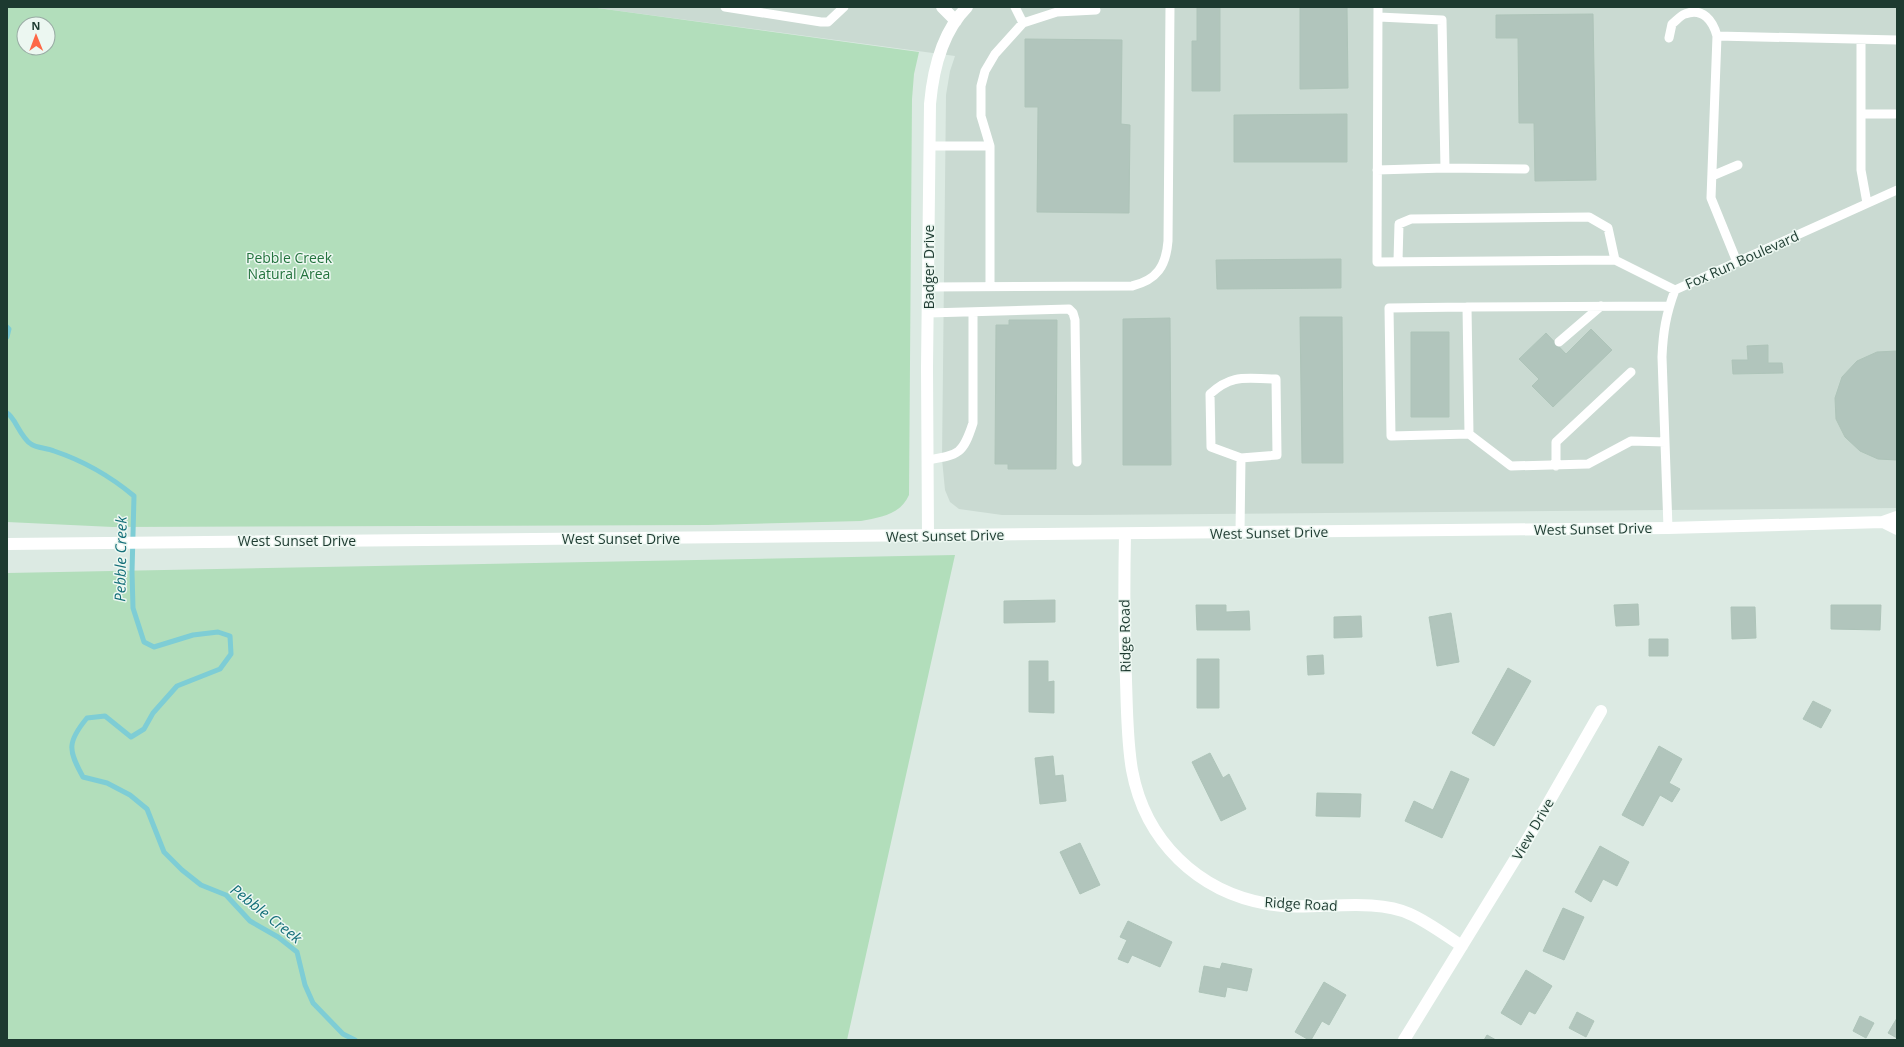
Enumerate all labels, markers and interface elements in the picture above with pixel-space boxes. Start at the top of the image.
north arrow [16,16,56,56]
text: N [31,18,40,33]
street label: Badger Drive [919,225,938,309]
street label: Fox Run Boulevard [1682,226,1802,293]
park label: Pebble Creek Natural Area [246,248,333,283]
water label: Pebble Creek [109,515,131,602]
street label: West Sunset Drive [1534,518,1652,539]
street label: West Sunset Drive [1210,522,1328,543]
street label: West Sunset Drive [886,525,1004,546]
street label: West Sunset Drive [562,529,680,548]
street label: West Sunset Drive [238,531,356,550]
street label: Ridge Road [1114,599,1135,673]
street label: View Drive [1507,794,1558,863]
water label: Pebble Creek [227,879,307,948]
street label: Ridge Road [1264,892,1338,915]

